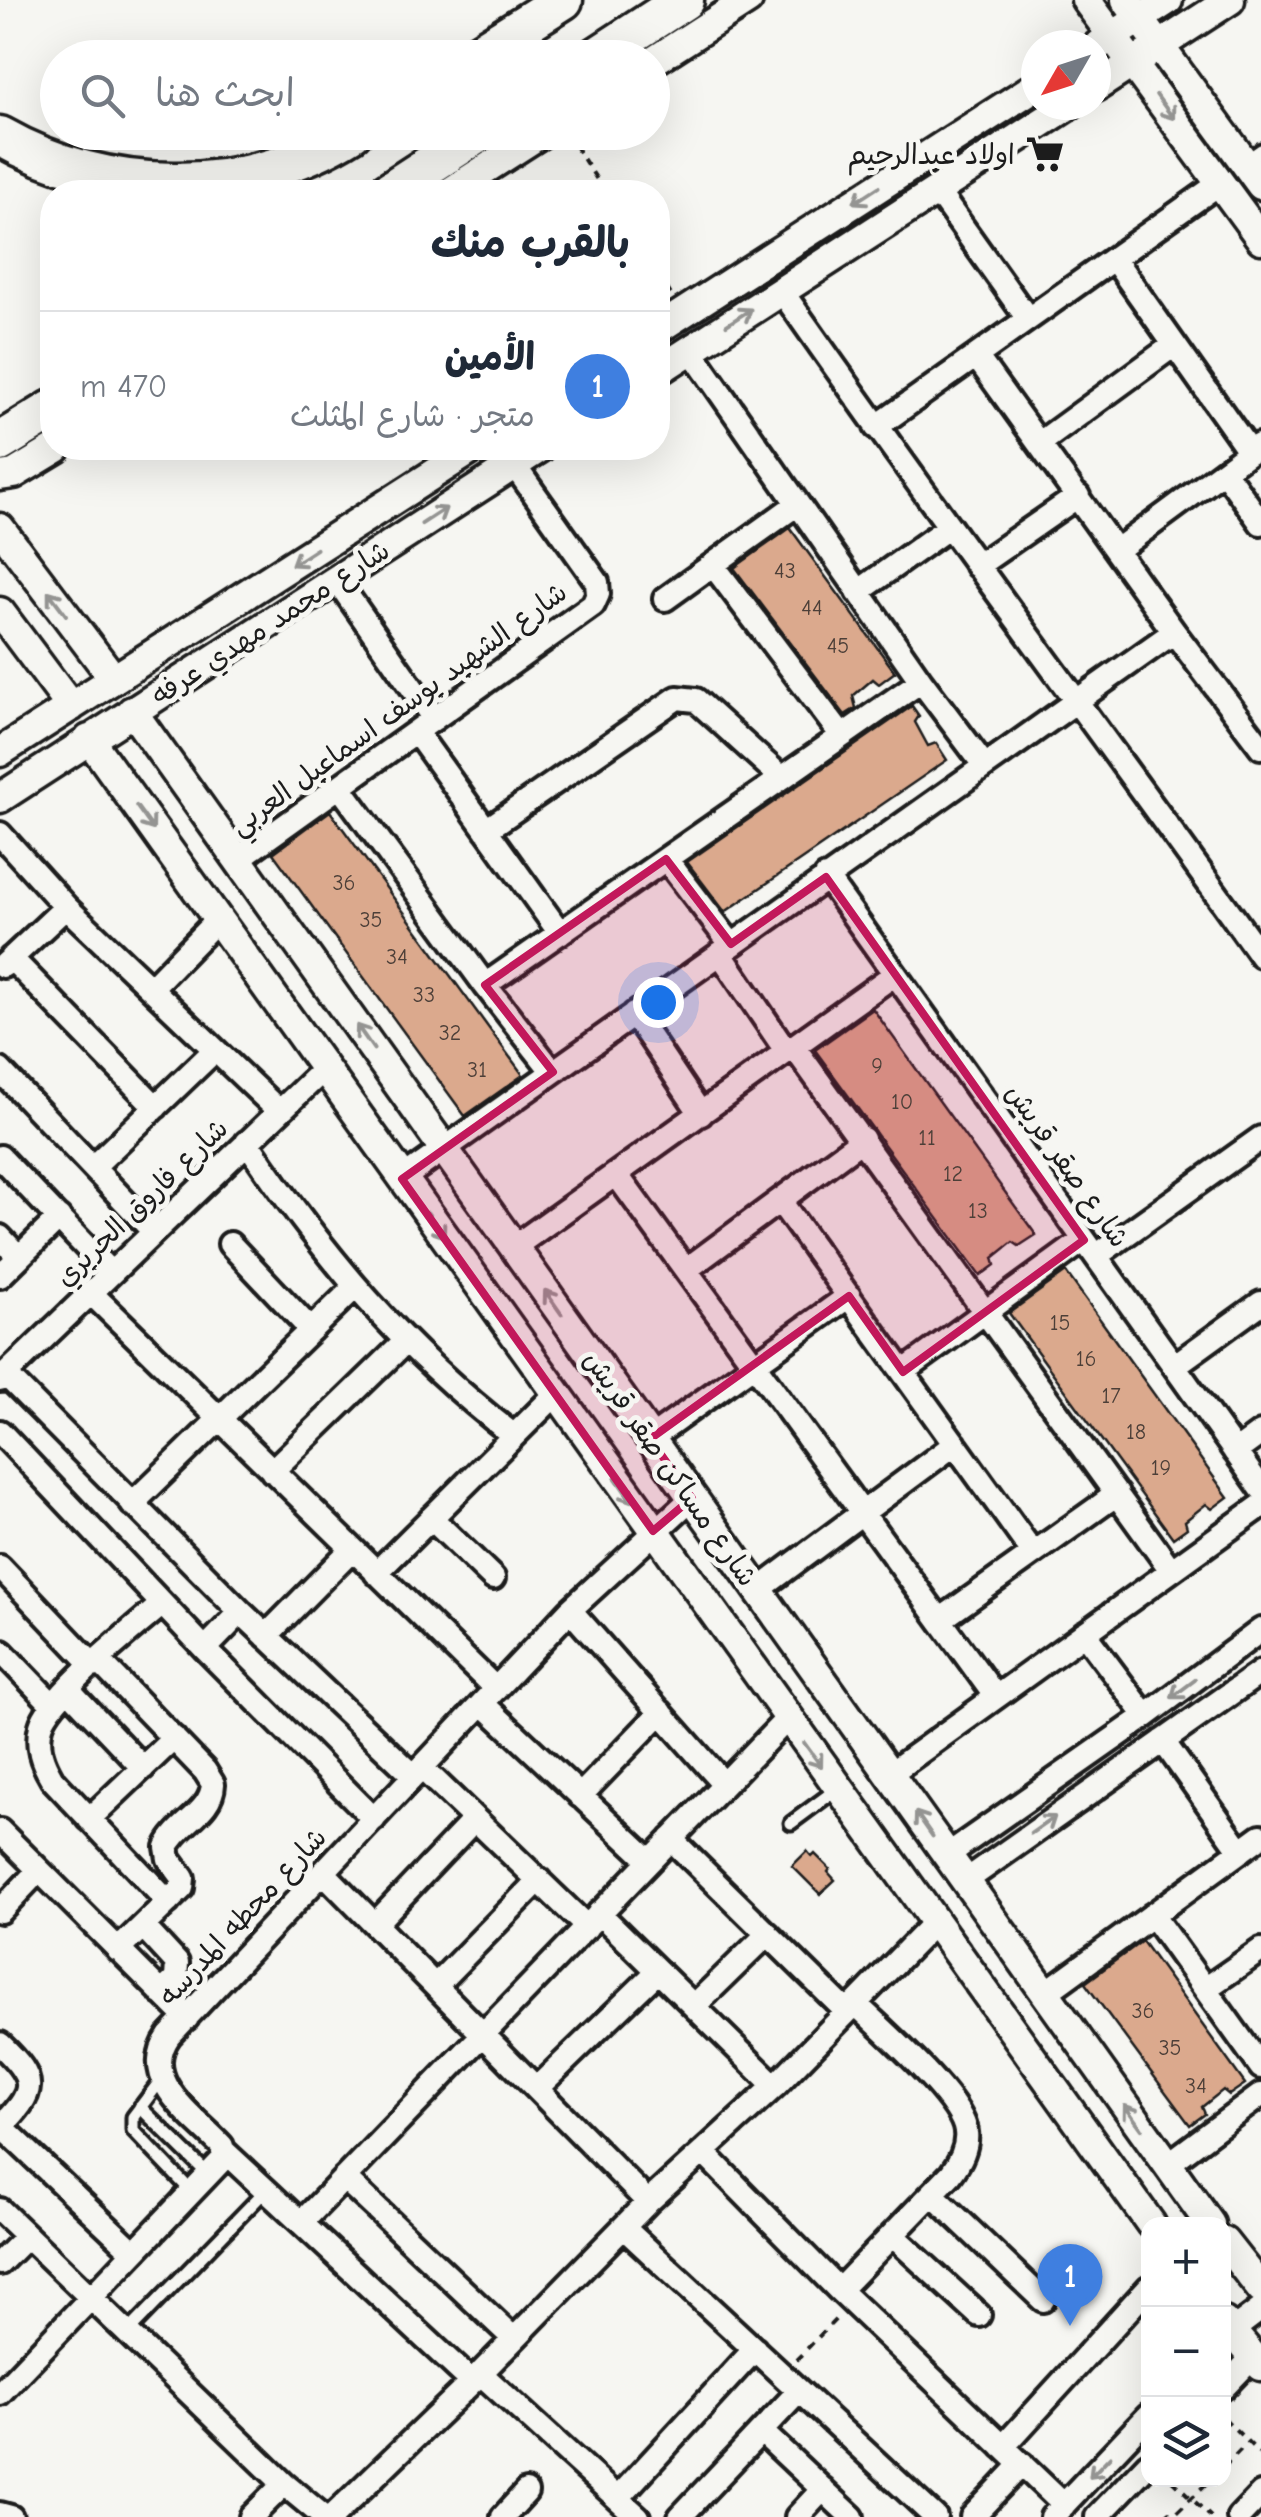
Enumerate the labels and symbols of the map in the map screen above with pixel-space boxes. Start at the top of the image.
north arrow [1021,30,1111,120]
one-way arrow [1155,92,1176,120]
supermarket icon: اولاد عبدالرحيم [1024,133,1066,175]
place label: اولاد عبدالرحيم [847,139,1015,176]
one-way arrow [852,185,880,206]
one-way arrow [724,307,753,328]
one-way arrow [419,506,448,526]
street label: شارع محمد مهدي عرفه [146,534,398,715]
one-way arrow [290,547,318,568]
house number: 43 [774,558,796,584]
street label: شارع الشهيد يوسف اسماعيل العربي [224,576,578,848]
one-way arrow [47,590,68,617]
house number: 44 [801,595,823,621]
house number: 45 [827,633,849,659]
one-way arrow [135,804,156,831]
house number: 36 [332,870,356,896]
house number: 35 [359,907,383,933]
house number: 34 [386,944,408,970]
your location [633,977,684,1028]
house number: 33 [413,982,435,1008]
house number: 32 [439,1020,461,1046]
one-way arrow [354,1024,375,1052]
house number: 9 [871,1053,883,1079]
house number: 31 [467,1057,487,1083]
street label: شارع صقر قريش [996,1078,1135,1255]
house number: 10 [891,1089,913,1115]
street label: شارع فاروق الحريري [49,1112,237,1296]
house number: 11 [918,1125,936,1151]
house number: 12 [943,1161,963,1187]
house number: 13 [968,1198,988,1224]
one-way arrow [425,1211,446,1239]
one-way arrow [543,1289,564,1317]
house number: 15 [1050,1310,1070,1336]
street label: شارع مساكن صقر قريش [574,1345,764,1594]
house number: 16 [1076,1346,1096,1372]
house number: 17 [1101,1383,1121,1409]
house number: 18 [1126,1419,1146,1445]
house number: 19 [1151,1455,1171,1481]
one-way arrow [613,1476,634,1503]
one-way arrow [1170,1678,1197,1699]
one-way arrow [802,1740,823,1768]
one-way arrow [913,1811,934,1838]
one-way arrow [1029,1815,1057,1836]
street label: شارع محطه المدرسه [152,1821,335,2014]
house number: 36 [1131,1998,1155,2024]
house number: 35 [1158,2035,1182,2061]
house number: 34 [1185,2073,1207,2099]
one-way arrow [1123,2104,1144,2131]
pin: 1 [1038,2244,1102,2326]
one-way arrow [1088,2454,1112,2478]

